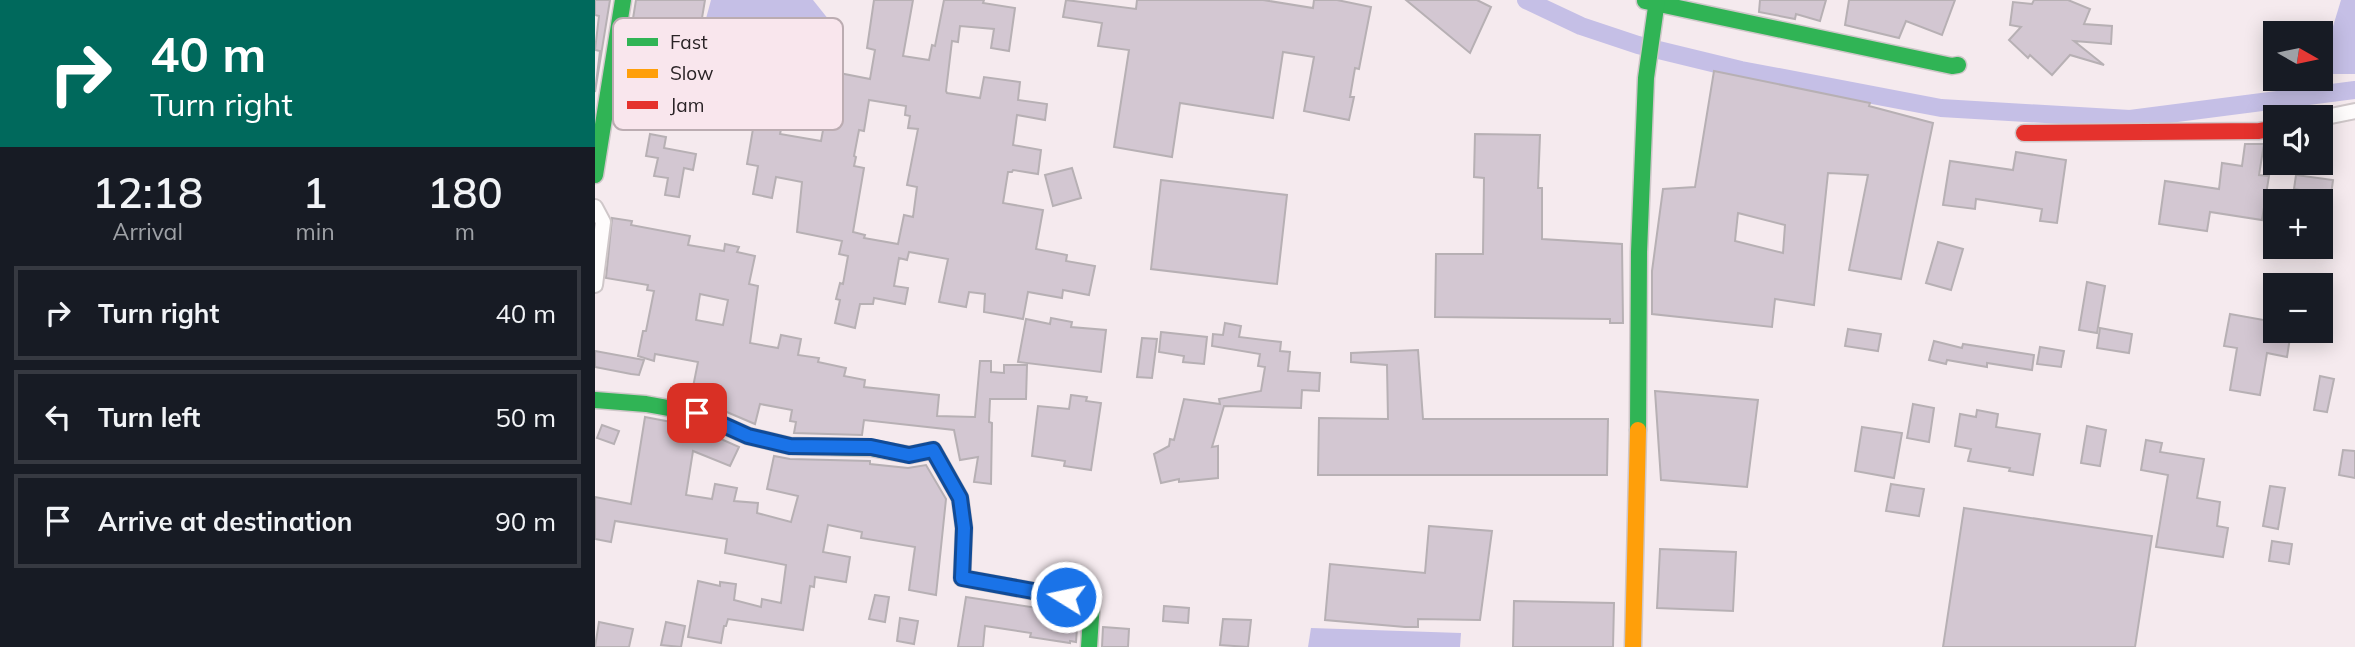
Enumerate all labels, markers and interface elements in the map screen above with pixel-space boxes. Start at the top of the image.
legend [613,18,843,130]
north arrow [2263,21,2333,91]
map controls [2263,21,2333,343]
text: 40 m [150,23,266,84]
icon: right [35,28,126,119]
text: Fast [670,30,708,54]
text: Slow [670,61,714,85]
text: Turn right [150,84,293,124]
text: Jam [670,93,704,117]
button: sound [2263,105,2333,175]
text: 12:18 [92,166,203,219]
text: 1 [302,166,328,219]
text: 180 [427,166,503,219]
button: + [2263,189,2333,259]
text: Arrival [113,217,183,246]
text: min [295,217,335,246]
text: m [455,217,475,246]
button: − [2263,273,2333,343]
icon: right [39,294,77,332]
text: Turn right [98,297,219,330]
text: 40 m [495,297,556,330]
pin [667,383,727,443]
icon: arrive [678,394,716,432]
icon: left [39,398,77,436]
text: Turn left [98,401,200,434]
text: 50 m [495,401,556,434]
icon: arrive [39,502,77,540]
text: Arrive at destination [98,505,353,538]
text: 90 m [495,505,556,538]
position arrow [1029,560,1103,634]

